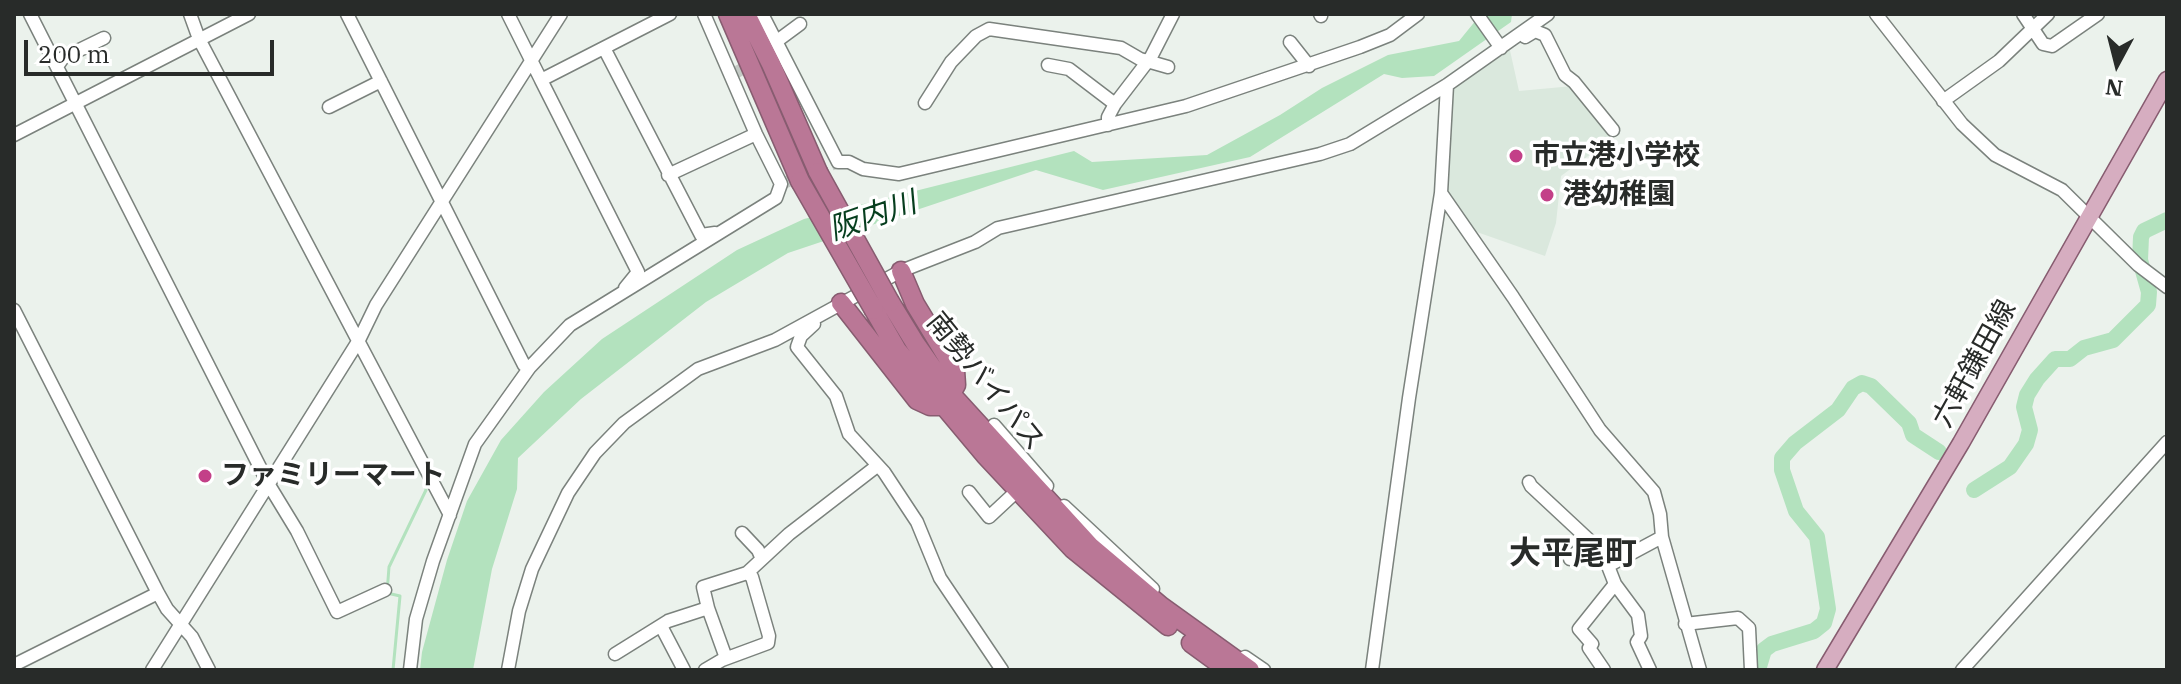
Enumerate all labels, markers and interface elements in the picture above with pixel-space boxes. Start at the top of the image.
scale bar [28,24,278,74]
north arrow [2077,24,2157,104]
text: 200 m [38,38,110,70]
text: N [2104,73,2124,104]
place label: 市立港小学校 [1532,139,1700,173]
marker: 市立港小学校 [1507,147,1525,165]
place label: 港幼稚園 [1563,178,1675,212]
water label: 阪内川 [825,185,921,249]
marker: 港幼稚園 [1538,186,1556,204]
street label: 六軒鎌田線 [1926,295,2024,433]
street label: 南勢バイパス [919,306,1051,458]
place label: ファミリーマート [221,459,445,493]
marker: ファミリーマート [196,467,214,485]
district label: 大平尾町 [1509,536,1637,574]

